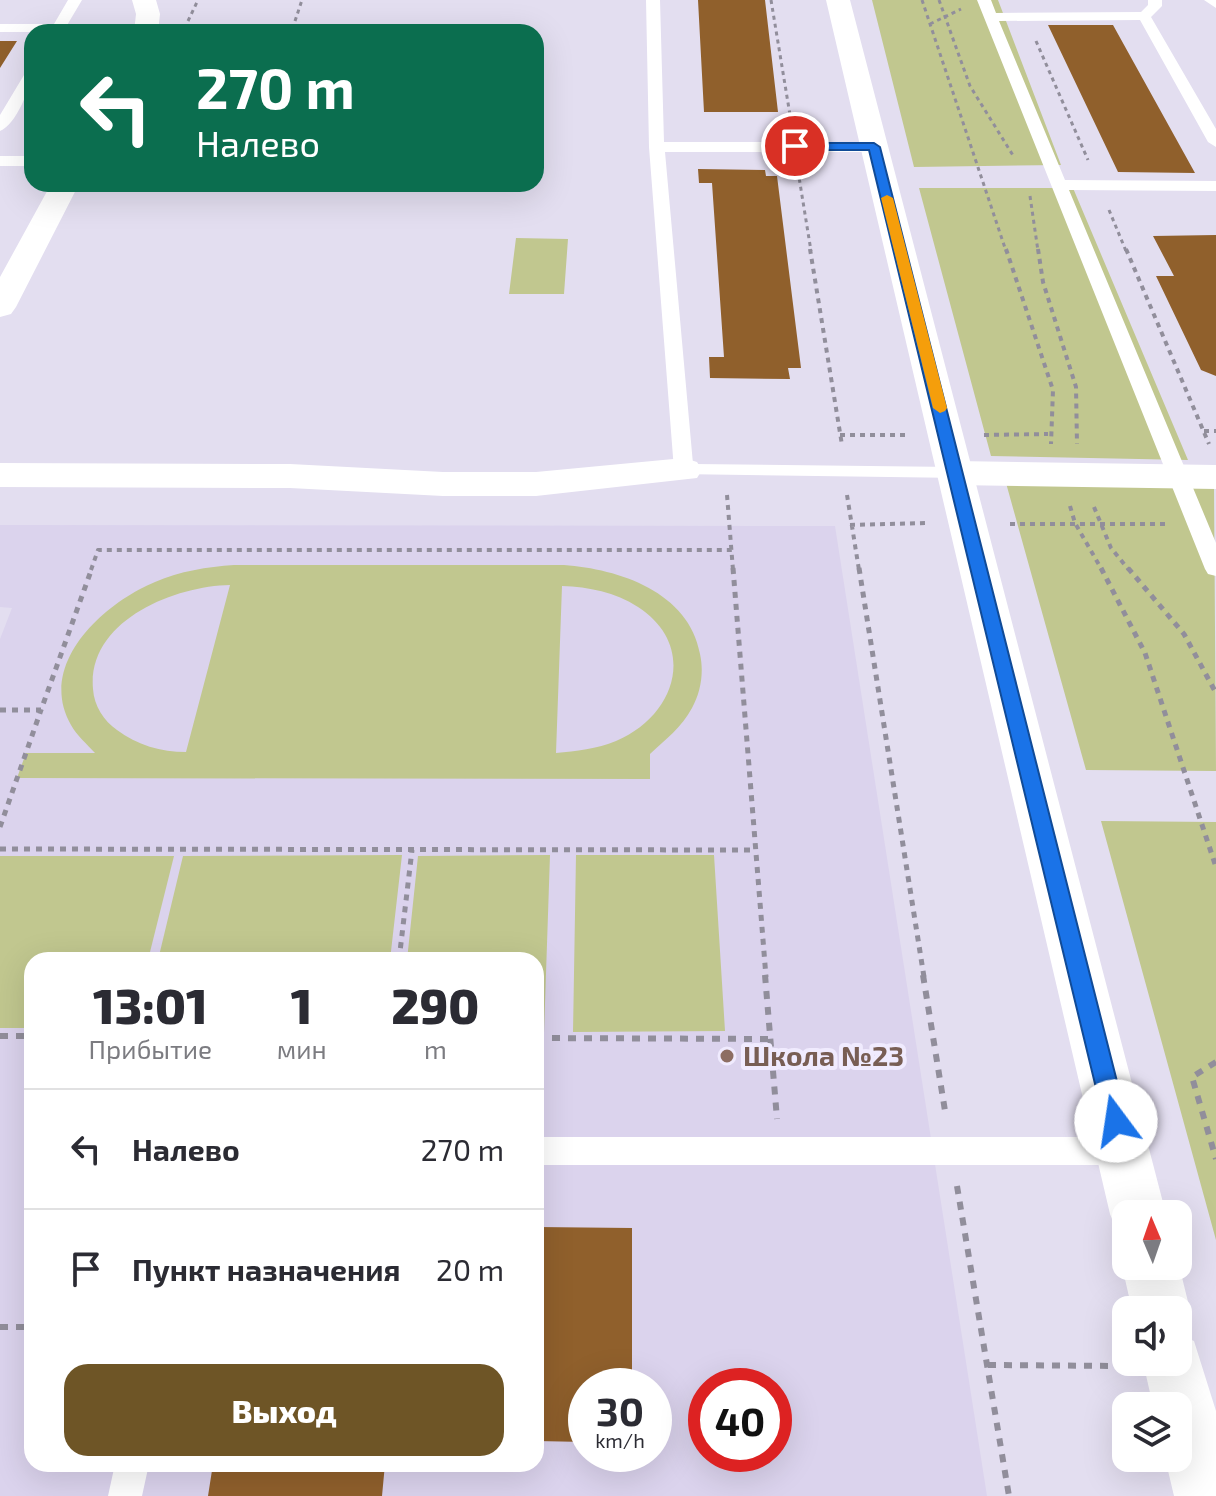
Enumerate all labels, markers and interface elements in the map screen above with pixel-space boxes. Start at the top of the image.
text: 270 m [196,53,355,120]
icon: left [64,56,168,160]
pin [761,112,829,180]
text: Налево [196,121,320,164]
icon: arrive [773,124,817,168]
text: 13:01 [93,976,208,1034]
text: 1 [291,976,313,1034]
text: 290 [391,976,479,1034]
text: Прибытие [89,1033,212,1064]
text: мин [277,1033,327,1064]
text: m [424,1033,447,1064]
place label: Школа №23 [743,1038,904,1072]
marker: Школа №23 [718,1047,736,1065]
position arrow [1074,1079,1158,1163]
icon: left [64,1127,108,1171]
text: Налево [132,1131,240,1167]
text: 270 m [421,1131,504,1167]
north arrow [1112,1200,1192,1280]
map controls [1112,1200,1192,1472]
icon: arrive [64,1247,108,1291]
text: Пункт назначения [132,1251,400,1287]
text: 20 m [436,1251,504,1287]
button: sound [1112,1296,1192,1376]
button: Выход [64,1364,504,1456]
speed limit sign: 40 [688,1368,792,1472]
text: 30 [596,1386,644,1434]
button: layers [1112,1392,1192,1472]
text: km/h [595,1428,645,1452]

